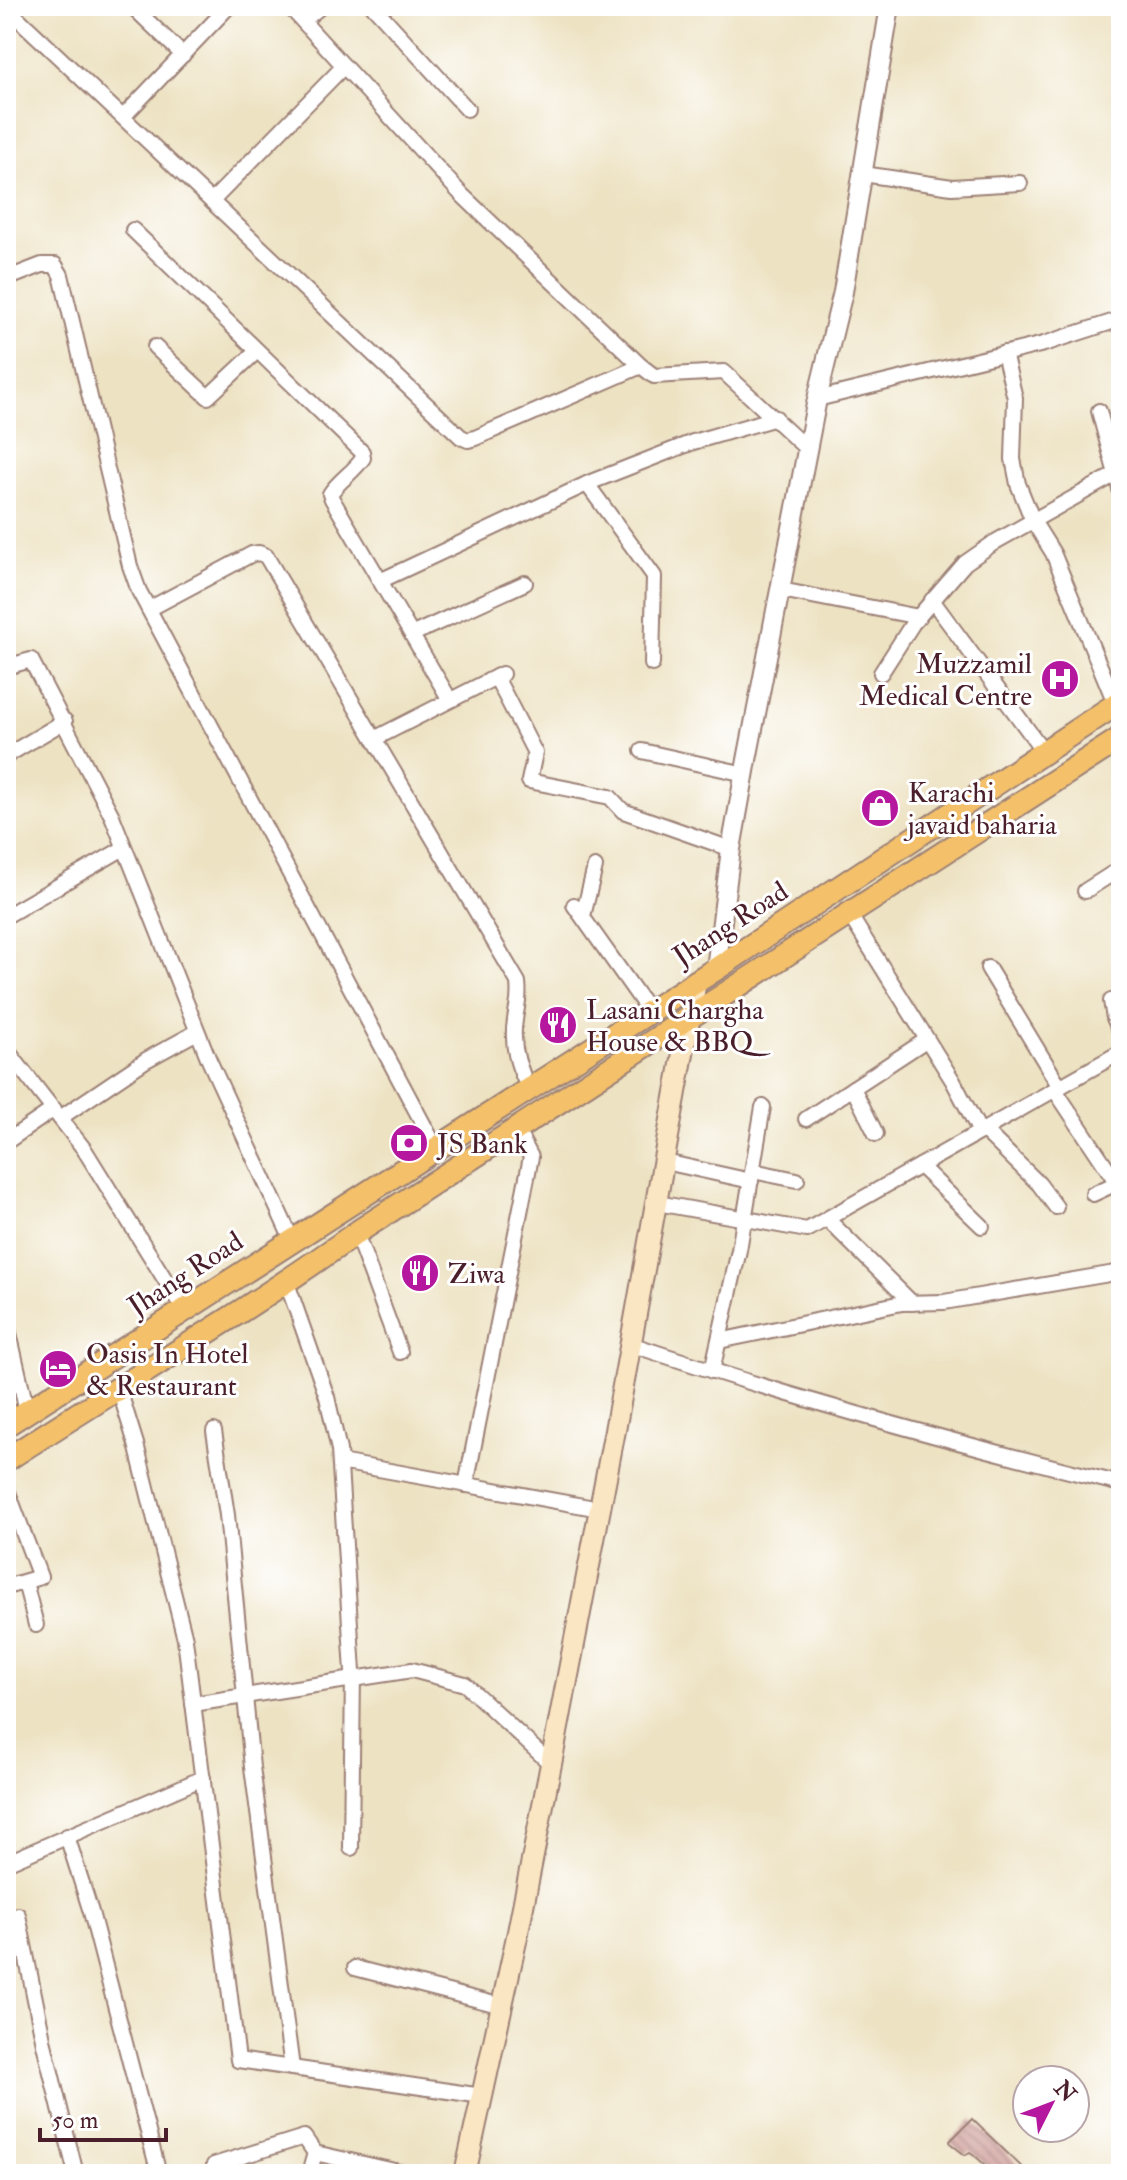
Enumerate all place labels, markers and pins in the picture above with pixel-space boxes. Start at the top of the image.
place label: Muzzamil Medical Centre [859,647,1032,714]
hospital icon: Muzzamil Medical Centre [1039,658,1081,700]
place label: Karachi javaid baharia [903,776,1057,843]
shop icon: Karachi javaid baharia [859,787,901,829]
place label: Lasani Chargha House & BBQ [586,993,771,1060]
restaurant icon: Lasani Chargha House & BBQ [537,1004,579,1046]
bank icon: JS Bank [388,1122,430,1164]
place label: JS Bank [436,1127,528,1162]
restaurant icon: Ziwa [399,1252,441,1294]
place label: Ziwa [448,1257,505,1292]
place label: Oasis In Hotel & Restaurant [86,1337,249,1404]
hotel icon: Oasis In Hotel & Restaurant [37,1348,79,1390]

